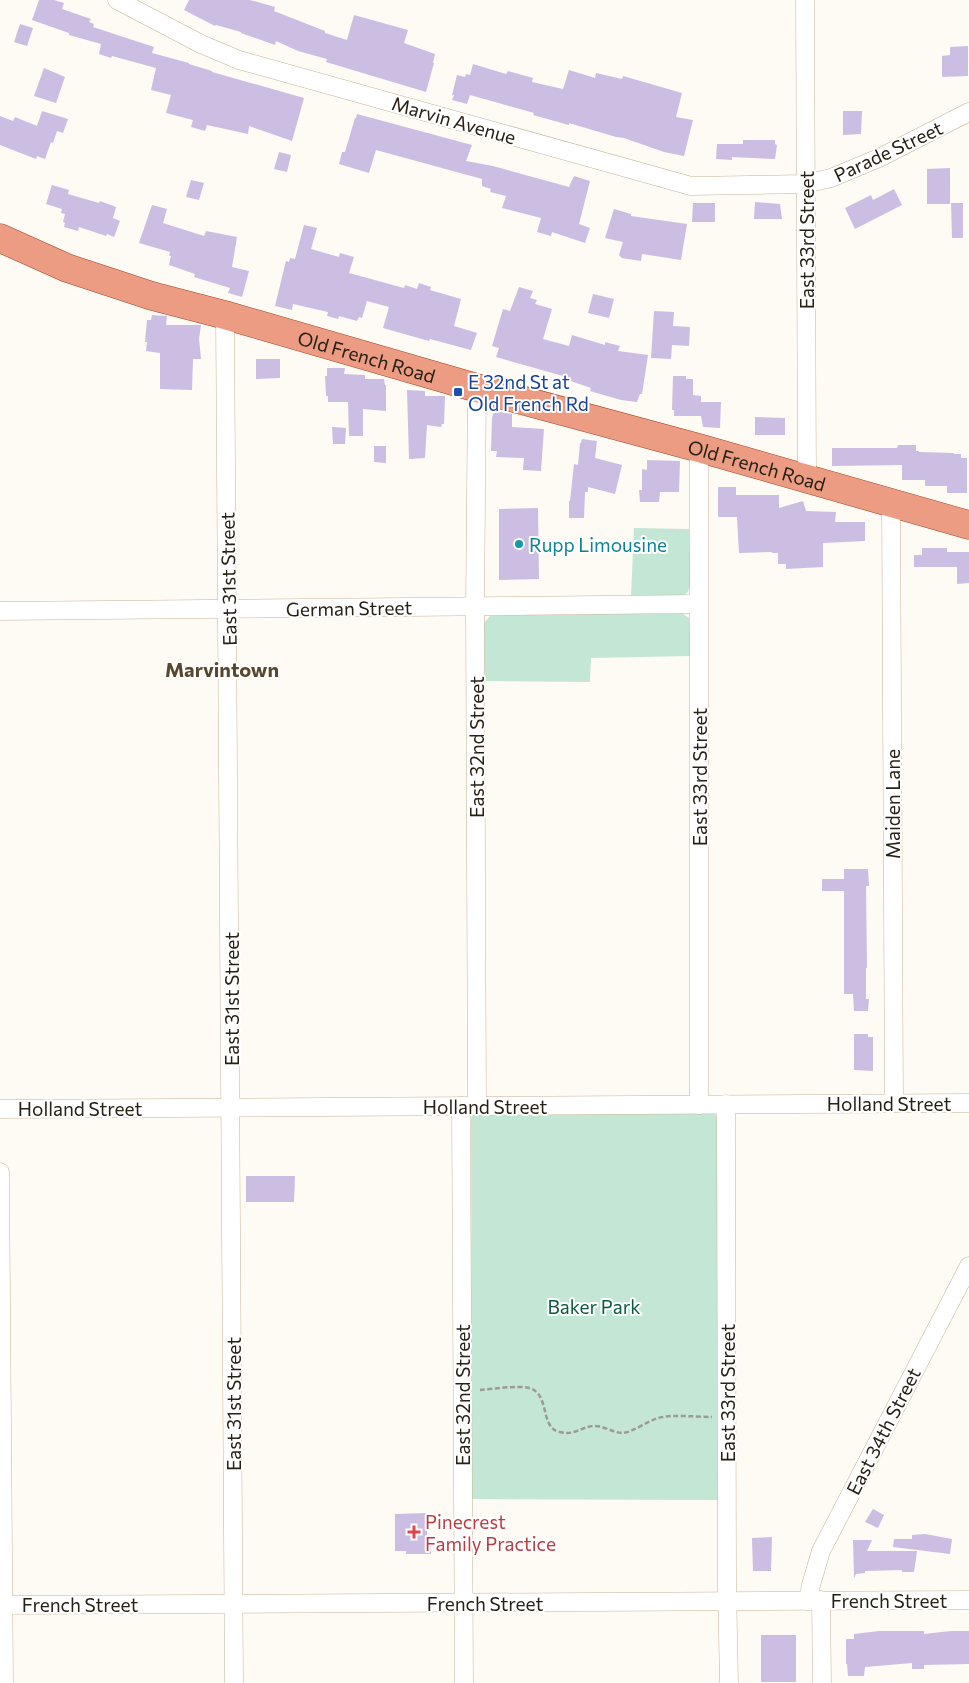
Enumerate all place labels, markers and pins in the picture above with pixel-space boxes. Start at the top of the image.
place label: E 32nd St at Old French Rd [468,370,589,415]
marker: E 32nd St at Old French Rd [452,386,464,398]
place label: Rupp Limousine [529,533,667,556]
marker: Rupp Limousine [513,538,525,550]
place label: Pinecrest Family Practice [425,1510,556,1555]
marker: Pinecrest Family Practice [407,1525,421,1539]

